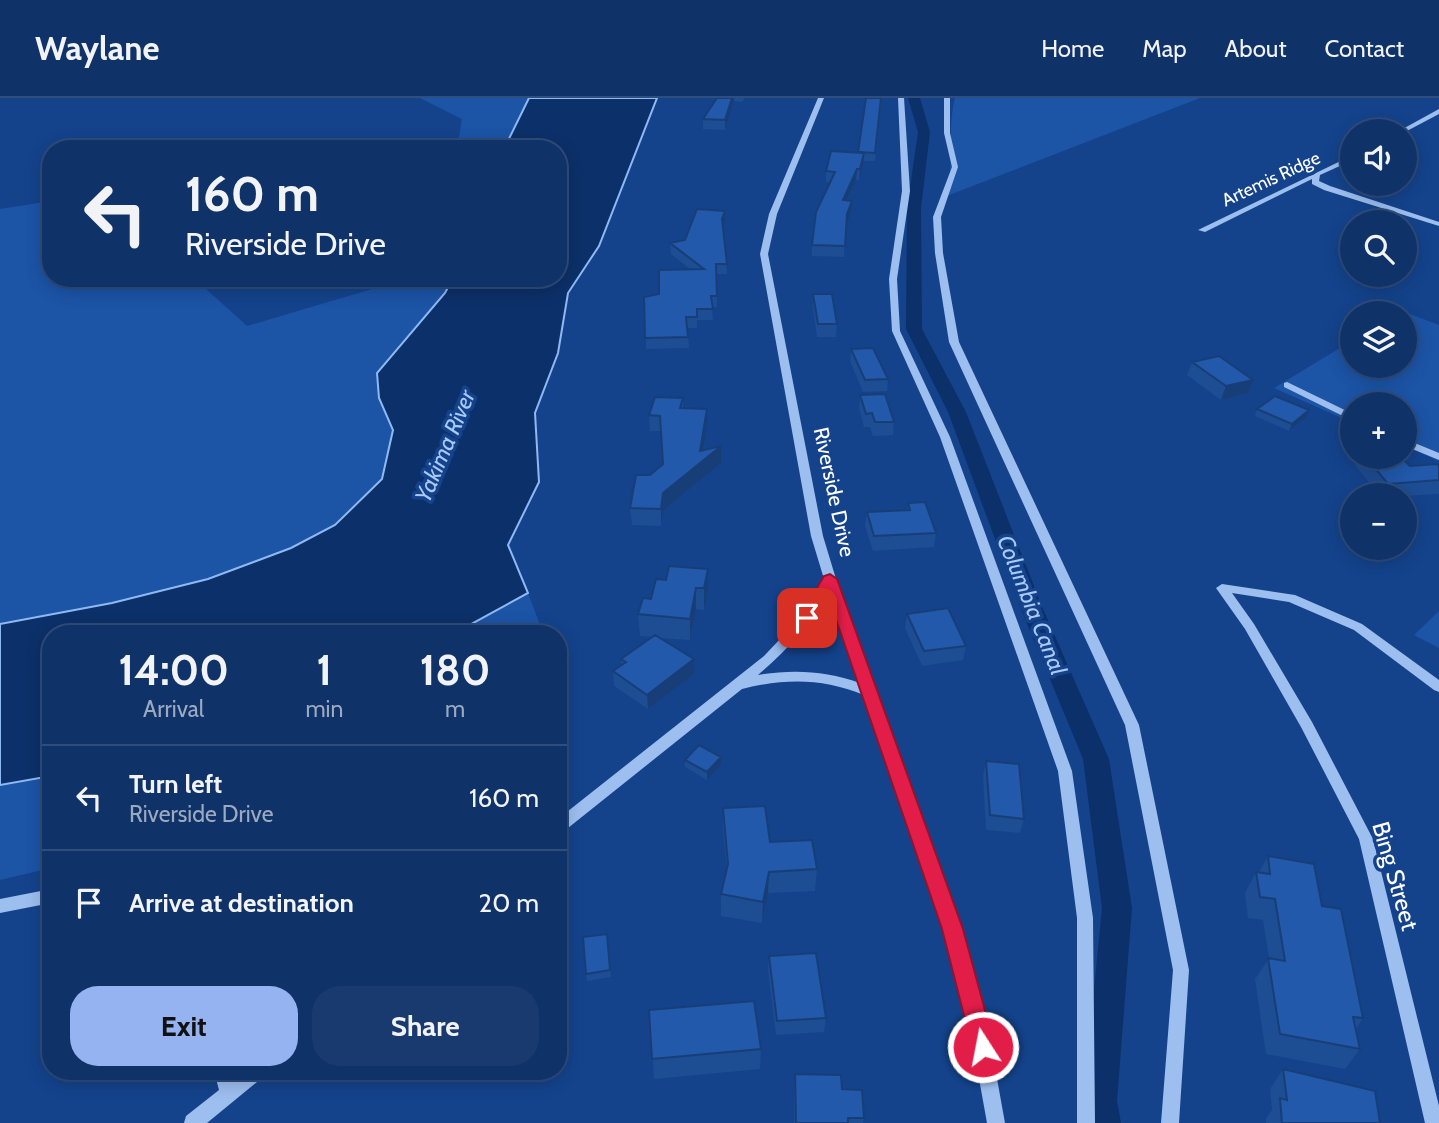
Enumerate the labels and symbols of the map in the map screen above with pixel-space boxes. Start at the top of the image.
street label: Artemis Ridge [1218,147,1324,211]
water label: Yakima River [409,385,482,506]
street label: Riverside Drive [809,425,860,559]
water label: Columbia Canal [991,531,1073,680]
pin [777,588,837,648]
street label: Bing Street [1366,818,1425,934]
position arrow [946,1010,1020,1084]

